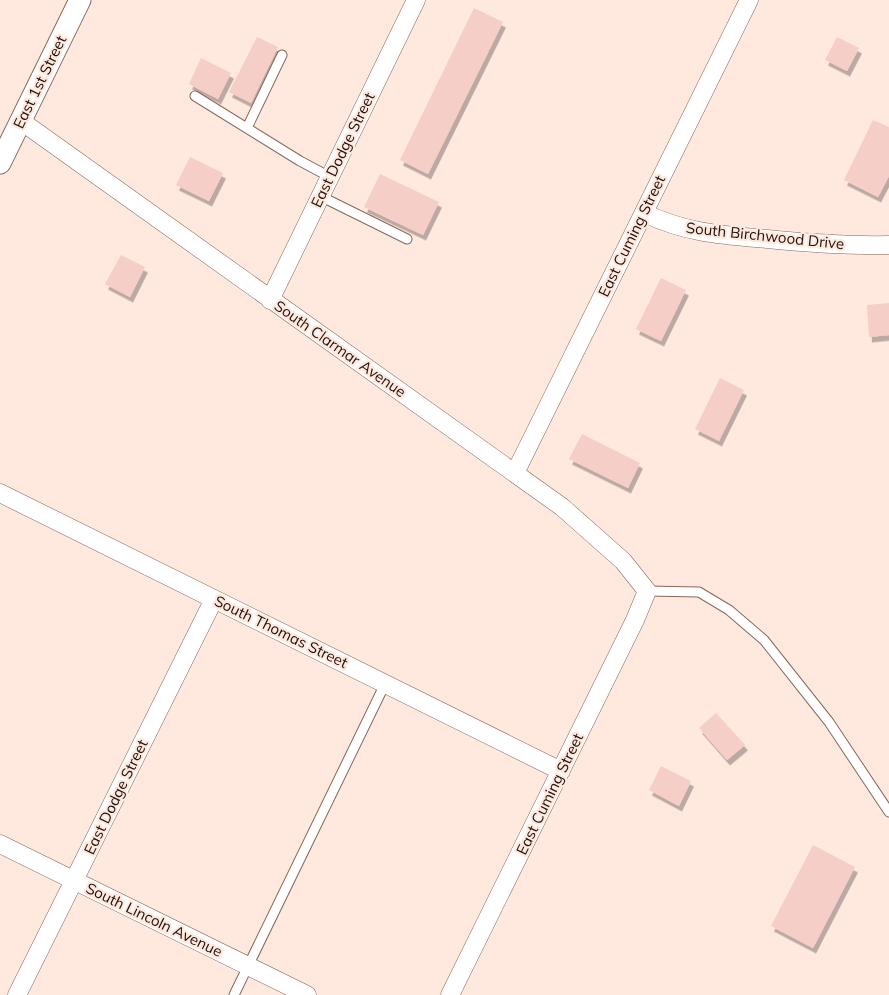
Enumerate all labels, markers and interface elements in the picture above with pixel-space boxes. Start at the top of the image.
street label: East 1st Street [9,32,70,131]
street label: East Dodge Street [306,89,379,210]
street label: East Cuming Street [594,172,669,300]
street label: South Birchwood Drive [685,218,845,253]
street label: South Clarmar Avenue [271,296,410,401]
street label: South Thomas Street [211,591,351,672]
street label: East Cuming Street [512,730,587,858]
street label: East Dodge Street [79,736,152,857]
street label: South Lincoln Avenue [83,878,226,961]

